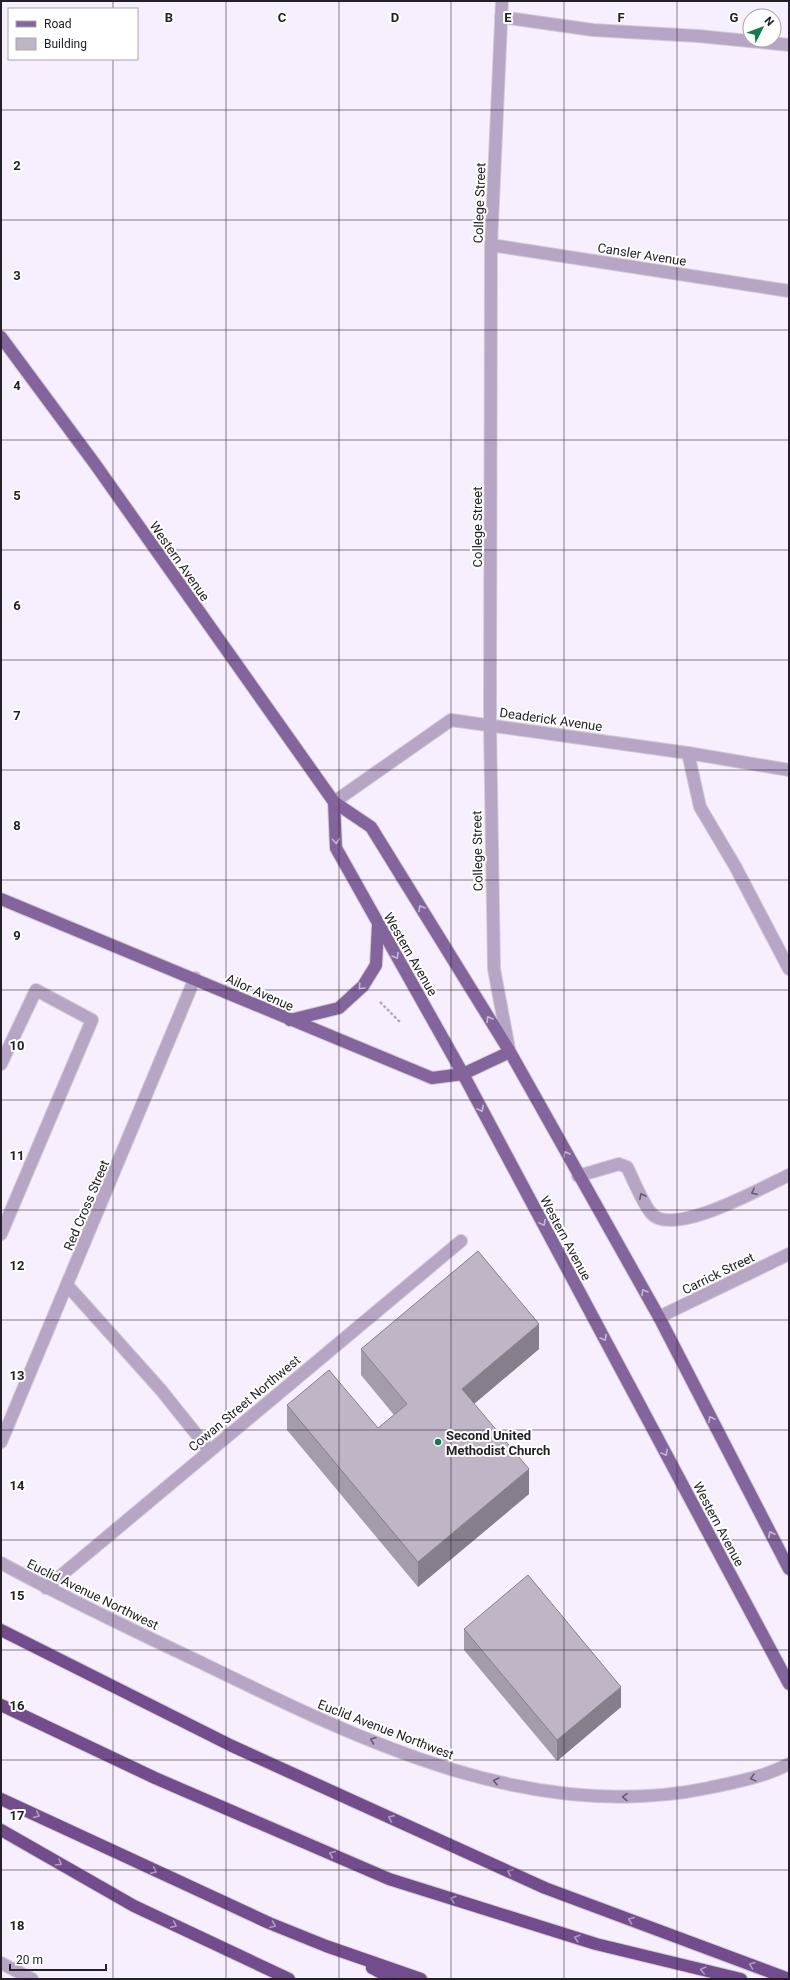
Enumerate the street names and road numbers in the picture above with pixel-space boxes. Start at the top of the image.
street label: College Street [471,162,488,244]
street label: Cansler Avenue [596,240,687,269]
street label: College Street [470,487,485,567]
street label: Western Avenue [147,519,213,604]
street label: Deaderick Avenue [499,705,603,734]
street label: College Street [469,810,486,892]
street label: Western Avenue [381,910,440,999]
street label: Ailor Avenue [224,971,296,1014]
street label: Red Cross Street [61,1158,112,1253]
street label: Western Avenue [537,1193,594,1283]
street label: Carrick Street [680,1250,757,1297]
street label: Cowan Street Northwest [185,1352,303,1454]
street label: Western Avenue [690,1479,747,1569]
street label: Euclid Avenue Northwest [25,1556,161,1633]
street label: Euclid Avenue Northwest [316,1697,456,1762]

